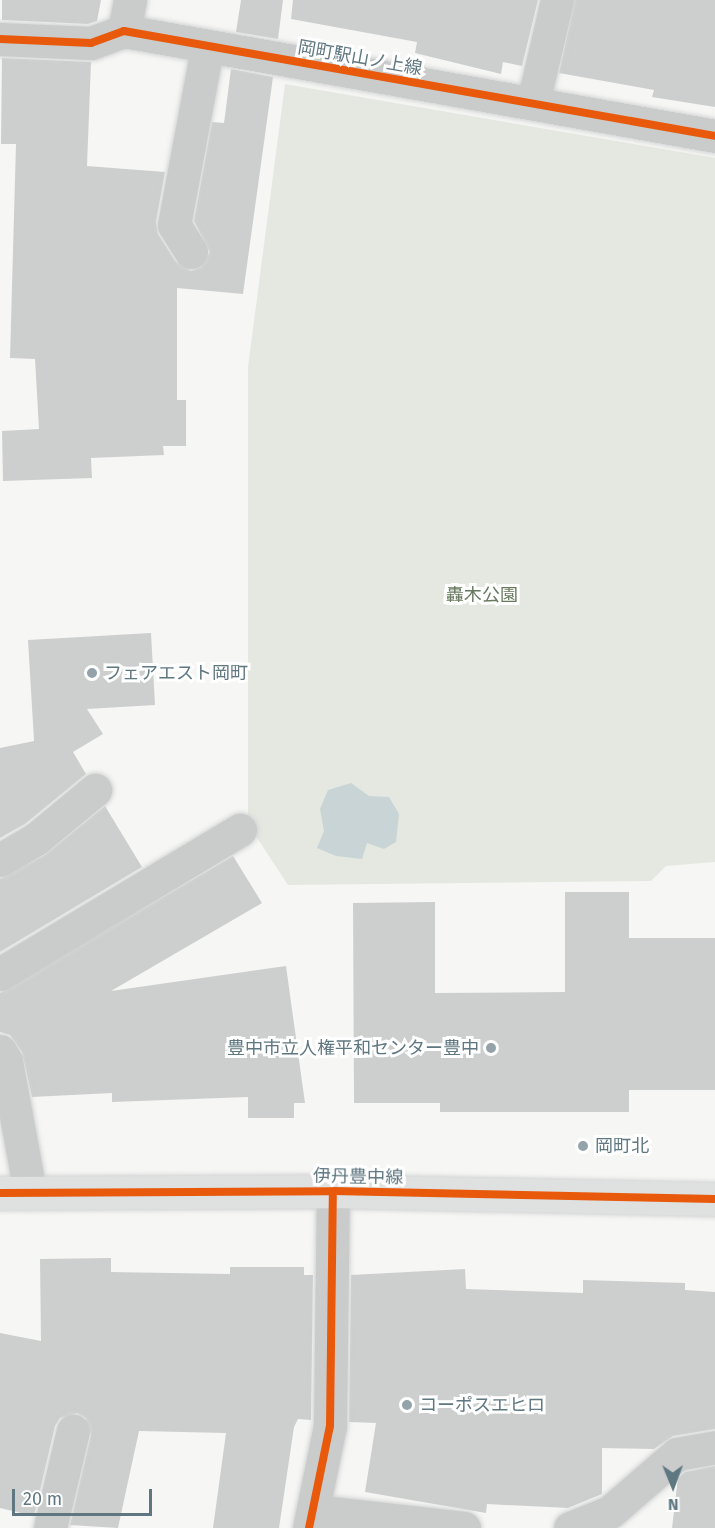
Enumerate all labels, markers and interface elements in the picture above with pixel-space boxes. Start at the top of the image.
street label: 岡町駅山ノ上線 [296,36,424,80]
park label: 轟木公園 [446,584,518,606]
place label: フェアエスト岡町 [104,662,248,684]
marker: フェアエスト岡町 [85,666,99,680]
place label: 豊中市立人権平和センター豊中 [227,1037,479,1059]
marker: 豊中市立人権平和センター豊中 [484,1041,498,1055]
place label: 岡町北 [595,1135,649,1157]
marker: 岡町北 [576,1139,590,1153]
street label: 伊丹豊中線 [313,1165,403,1189]
place label: コーポスエヒロ [419,1394,545,1416]
marker: コーポスエヒロ [400,1398,414,1412]
north arrow [643,1456,703,1516]
scale bar [15,1477,154,1515]
text: 20 m [23,1488,62,1510]
text: N [668,1495,679,1514]

